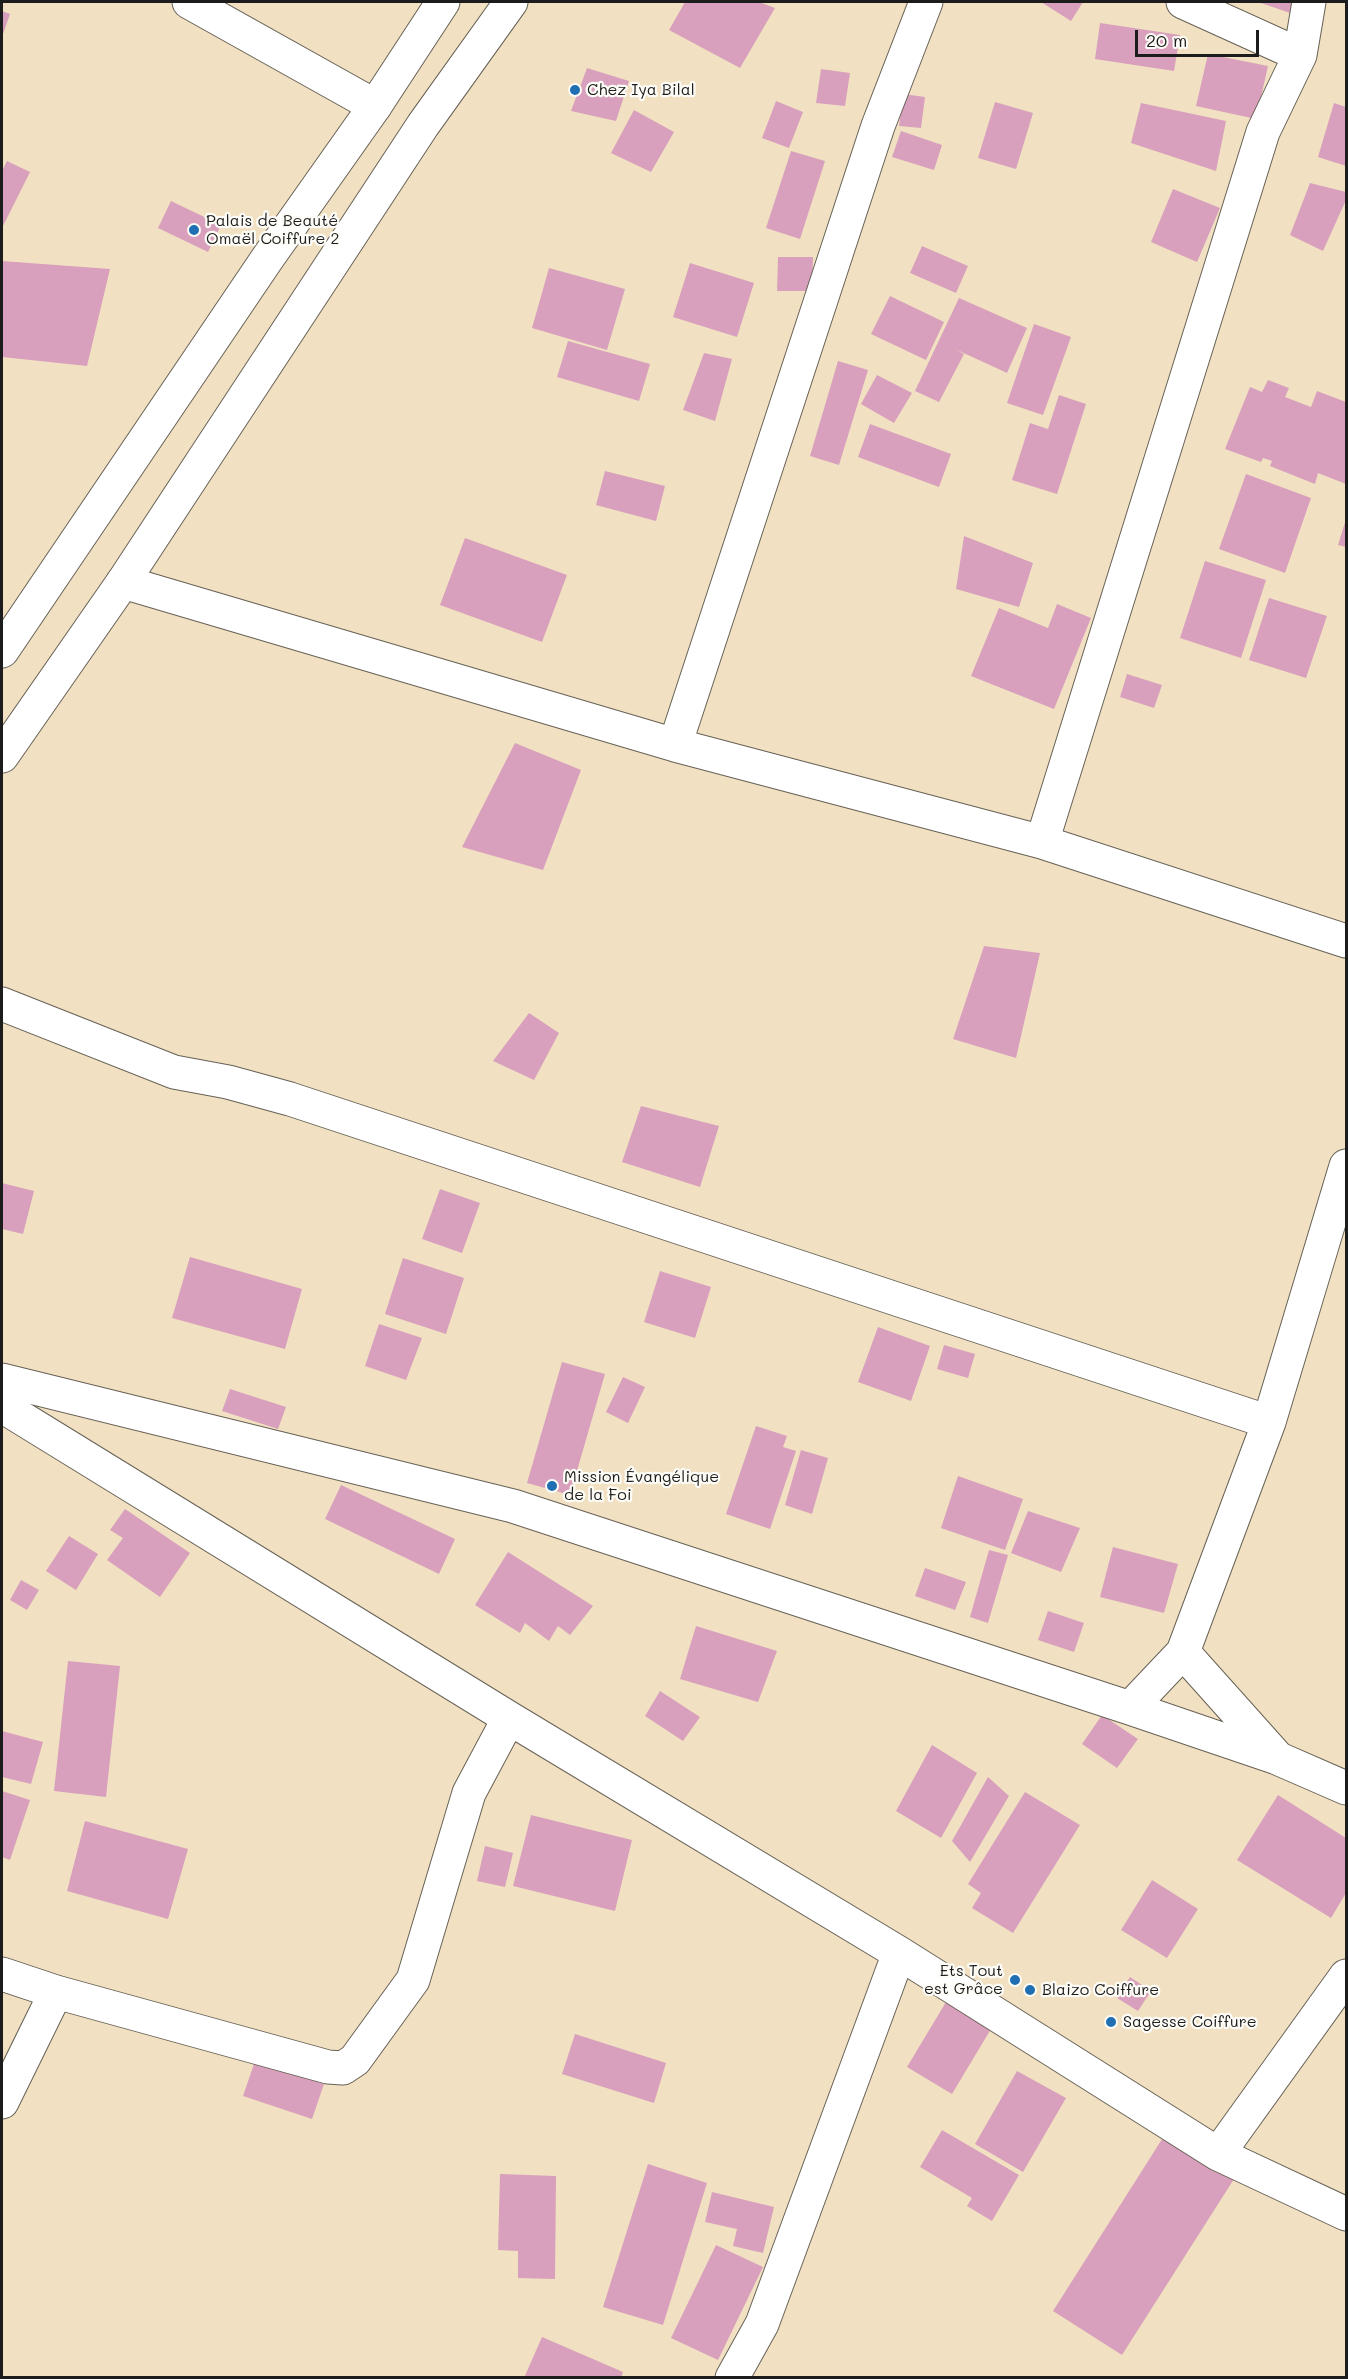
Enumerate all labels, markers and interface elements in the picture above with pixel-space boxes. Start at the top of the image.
scale bar [1138,18,1262,56]
text: 20 m [1146,28,1187,52]
place label: Chez Iya Bilal [587,80,695,100]
marker: Chez Iya Bilal [568,83,582,97]
place label: Palais de Beauté Omaël Coiffure 2 [206,211,339,249]
marker: Palais de Beauté Omaël Coiffure 2 [187,223,201,237]
place label: Mission Évangélique de la Foi [564,1467,719,1505]
marker: Mission Évangélique de la Foi [545,1479,559,1493]
place label: Ets Tout est Grâce [924,1961,1003,1999]
marker: Ets Tout est Grâce [1008,1973,1022,1987]
place label: Blaizo Coiffure [1042,1980,1159,2000]
marker: Blaizo Coiffure [1023,1983,1037,1997]
place label: Sagesse Coiffure [1123,2012,1257,2032]
marker: Sagesse Coiffure [1104,2015,1118,2029]

